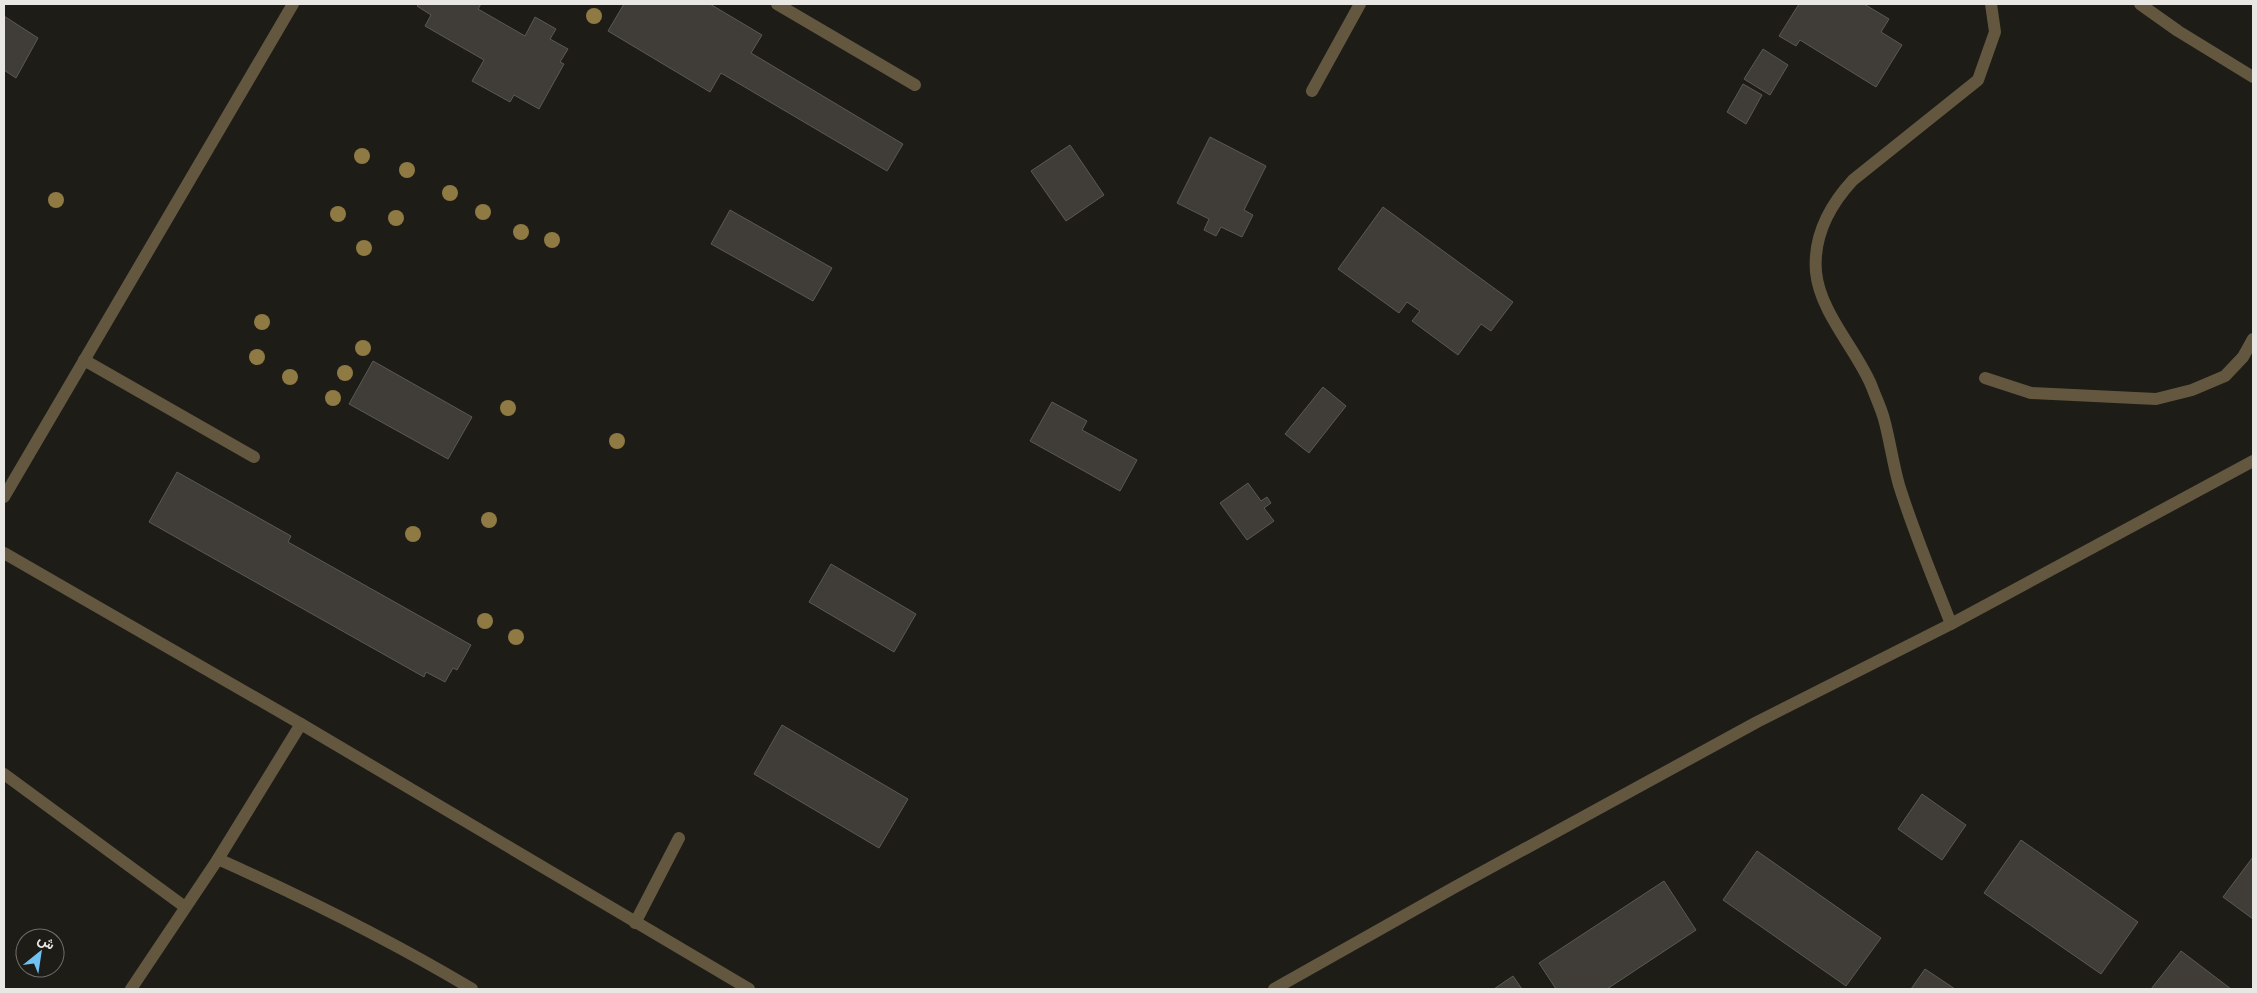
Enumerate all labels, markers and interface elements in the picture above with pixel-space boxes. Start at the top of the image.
north arrow [15,928,65,978]
text: ش [35,931,58,954]

